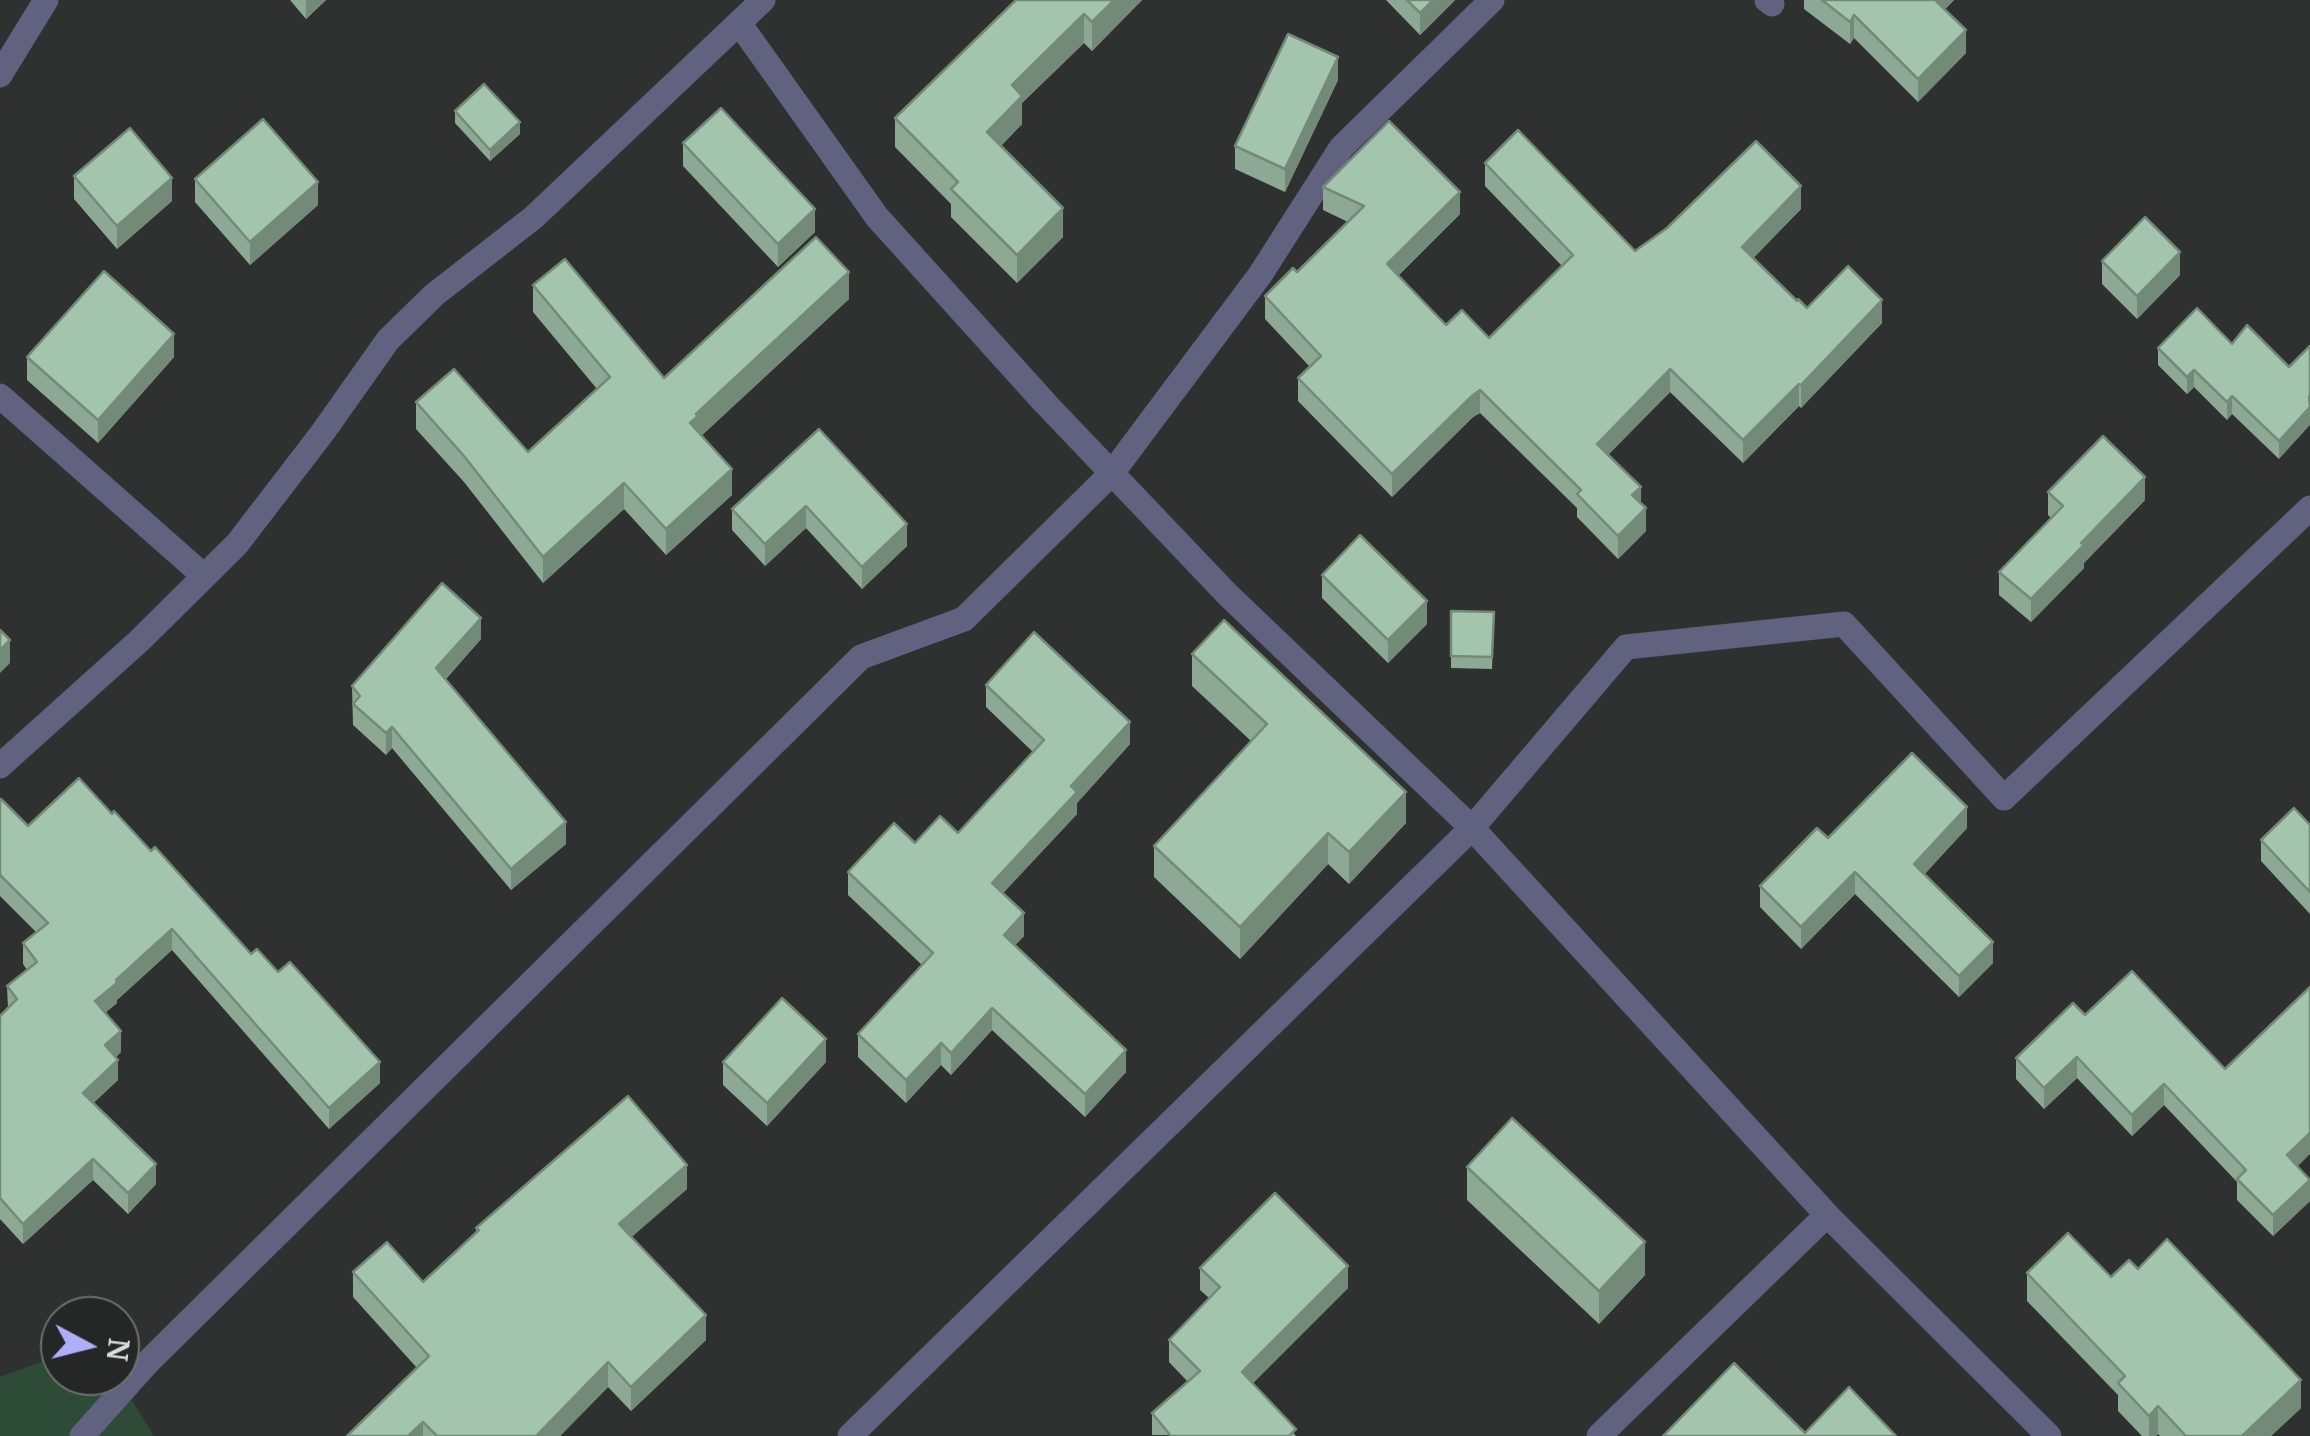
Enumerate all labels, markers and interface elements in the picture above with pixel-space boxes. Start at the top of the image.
north arrow [40,1296,140,1396]
text: N [99,1336,137,1363]

